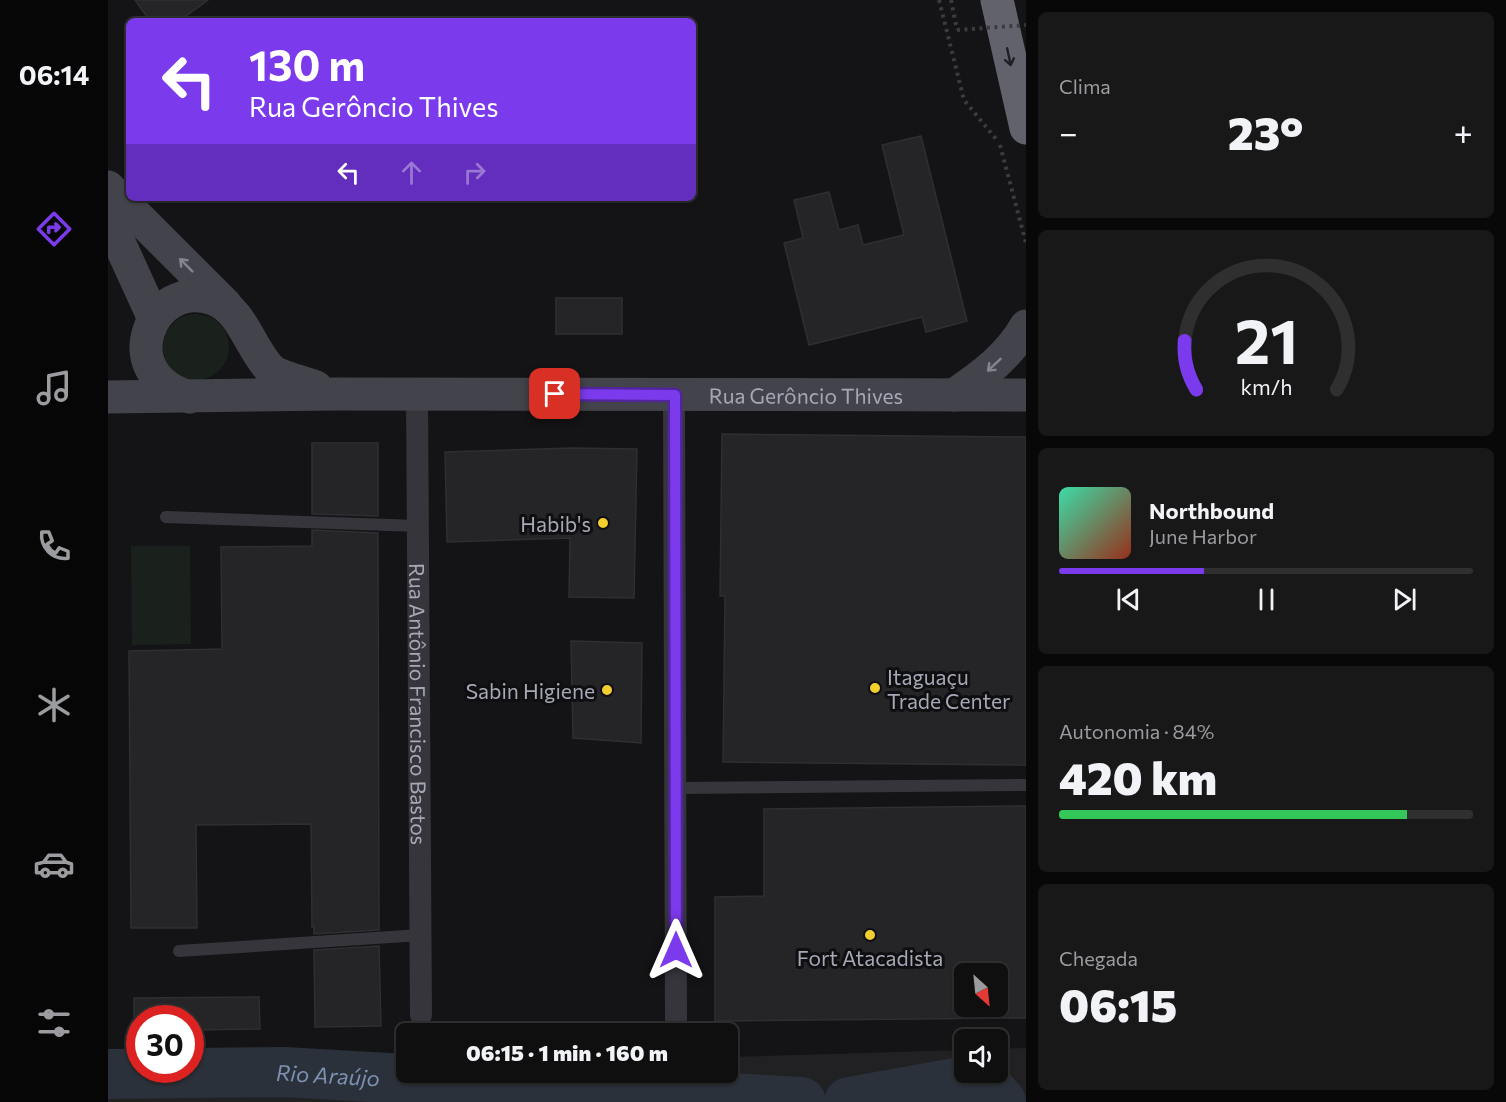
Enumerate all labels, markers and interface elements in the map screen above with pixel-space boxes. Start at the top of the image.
text: 130 m [249,38,365,90]
icon: left [150,42,228,120]
one-way arrow [1004,47,1016,66]
text: 06:14 [19,58,89,91]
text: Clima [1059,74,1111,98]
text: Rua Gerôncio Thives [249,90,498,123]
text: 23° [1228,104,1304,159]
text: − [1059,111,1078,152]
text: + [1454,111,1473,152]
icon: left [332,156,365,189]
icon: ahead [395,156,428,189]
icon: right [458,156,491,189]
icon: directions [33,208,75,250]
one-way arrow [179,258,193,273]
text: 21 [1234,301,1298,377]
one-way arrow [987,357,1002,372]
icon: music [33,367,75,409]
pin [529,368,580,419]
text: km/h [1240,373,1292,399]
icon: arrive [538,377,571,410]
street label: Rua Gerôncio Thives [709,382,903,407]
text: Northbound [1149,497,1274,524]
place label: Habib's [520,511,591,536]
marker: Habib's [596,516,610,530]
text: June Harbor [1149,524,1257,548]
icon: phone [33,525,75,567]
street label: Rua Antônio Francisco Bastos [406,563,432,845]
icon: previous [1112,583,1145,616]
icon: pause [1250,583,1283,616]
icon: next [1388,583,1421,616]
place label: Itaguaçu Trade Center [887,664,1011,713]
place label: Sabin Higiene [466,678,595,703]
marker: Itaguaçu Trade Center [868,681,882,695]
marker: Sabin Higiene [600,683,614,697]
icon: climate [33,684,75,726]
text: Autonomia · 84% [1059,719,1214,743]
text: 420 km [1059,749,1217,804]
icon: car [33,843,75,885]
position arrow [644,918,708,982]
marker: Fort Atacadista [863,928,877,942]
place label: Fort Atacadista [797,945,943,970]
text: Chegada [1059,946,1138,970]
north arrow [954,963,1008,1017]
map controls [954,963,1008,1083]
text: 06:15 [1059,976,1177,1031]
icon: filters [33,1002,75,1044]
speed limit sign: 30 [126,1005,204,1083]
button: sound [954,1029,1008,1083]
text: 06:15 · 1 min · 160 m [466,1039,668,1066]
water label: Rio Araújo [276,1058,381,1091]

